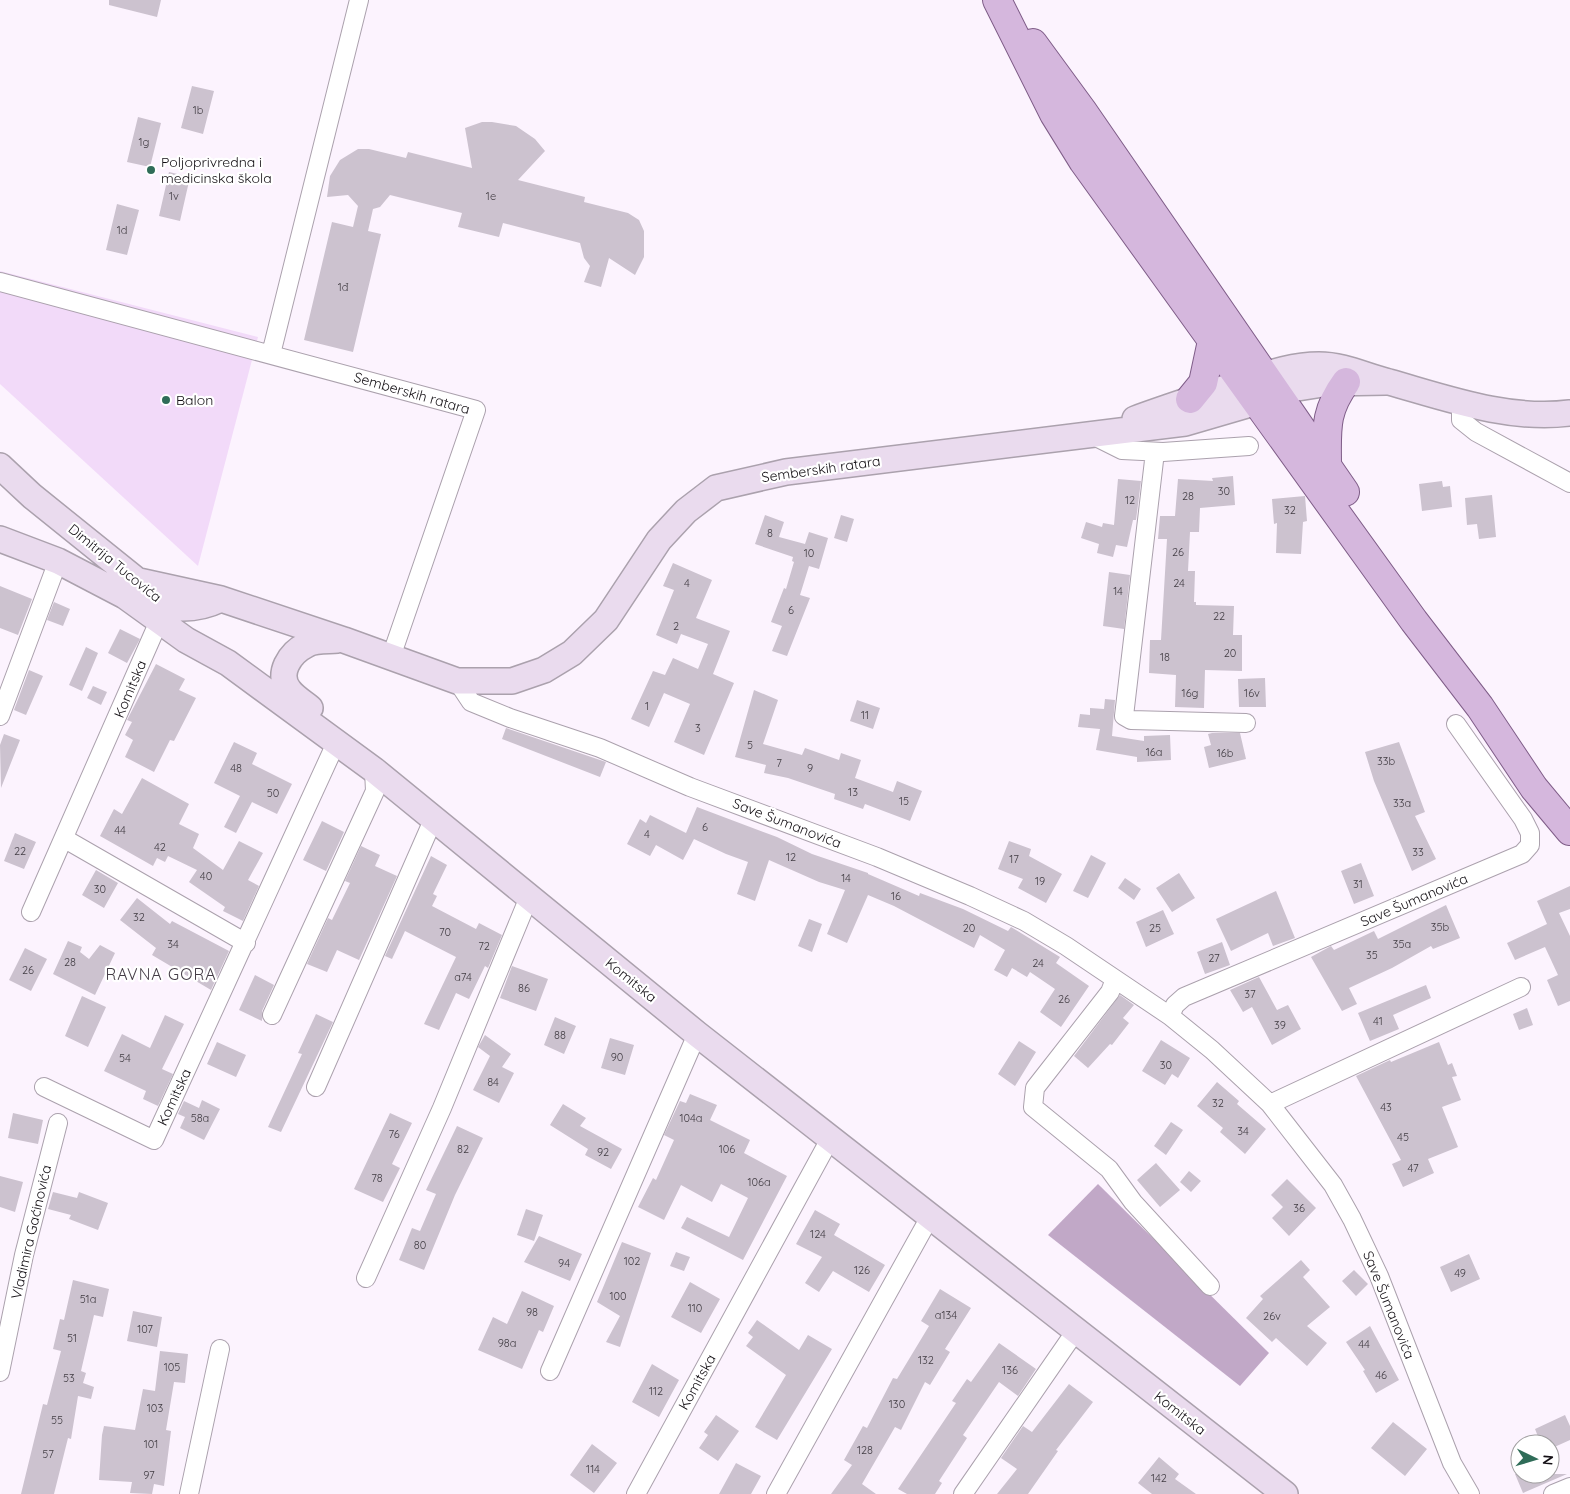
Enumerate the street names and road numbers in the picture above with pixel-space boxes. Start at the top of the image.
street label: Semberskih ratara [352,368,472,418]
street label: Semberskih ratara [760,452,882,486]
street label: Dimitrija Tucovića [65,520,165,606]
street label: Komitska [110,657,150,721]
street label: Save Šumanovića [730,794,844,852]
street label: Save Šumanovića [1358,869,1470,931]
street label: Komitska [602,954,660,1006]
street label: Komitska [153,1066,195,1128]
street label: Vladimira Gaćinovića [7,1163,55,1301]
street label: Save Šumanovića [1359,1248,1419,1362]
street label: Komitska [674,1351,720,1413]
street label: Komitska [1150,1387,1210,1439]

